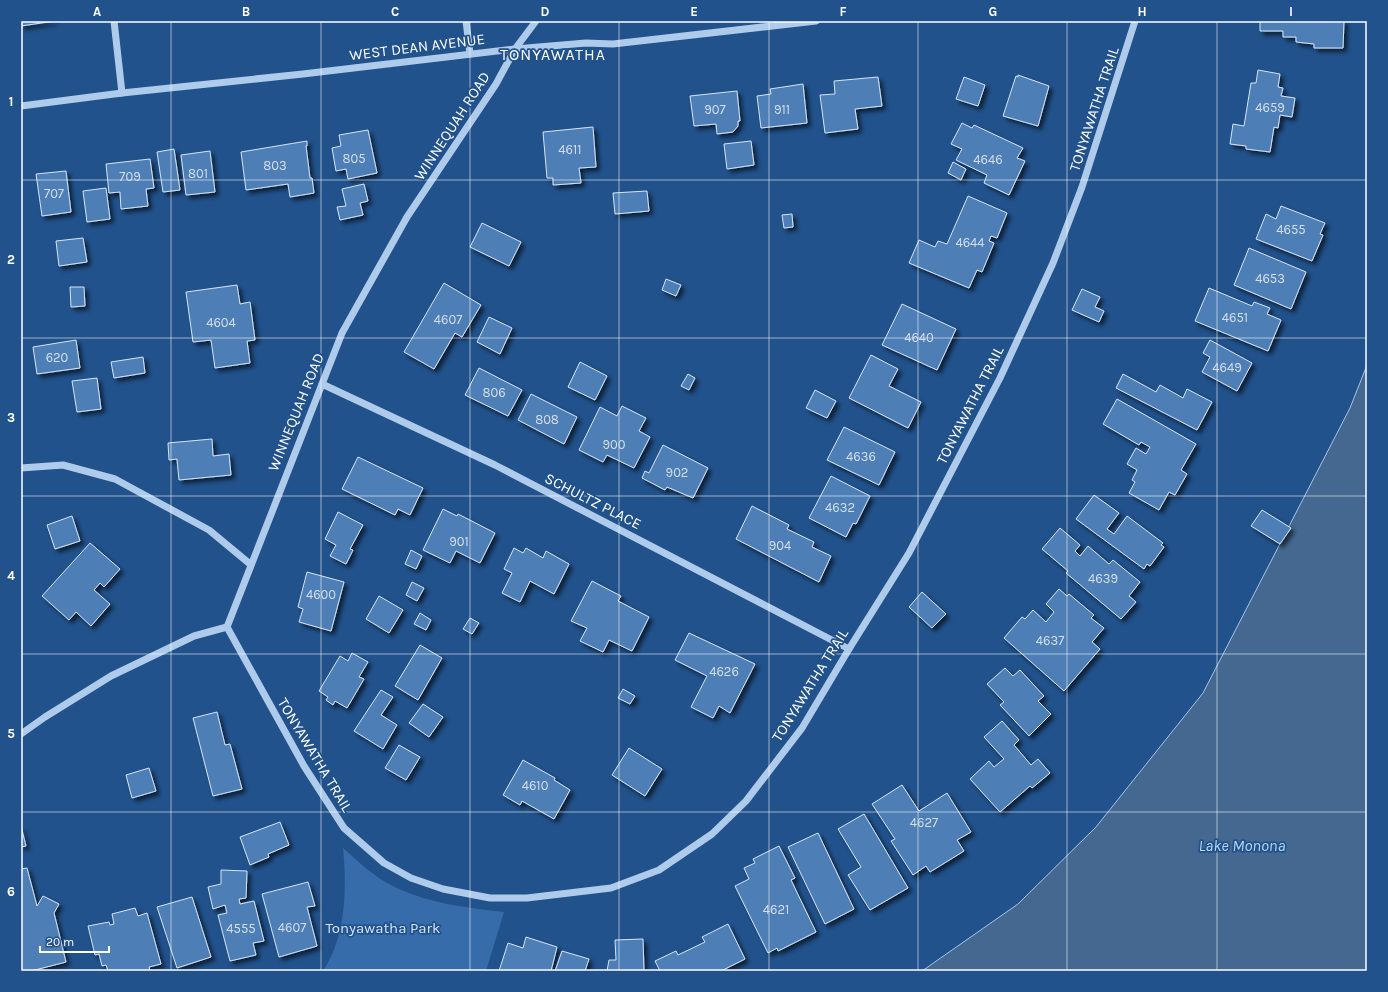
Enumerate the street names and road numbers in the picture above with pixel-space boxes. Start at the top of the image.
street label: WEST DEAN AVENUE [348,30,486,64]
street label: TONYAWATHA TRAIL [1065,44,1123,174]
street label: WINNEQUAH ROAD [410,68,494,184]
street label: TONYAWATHA TRAIL [932,343,1008,467]
street label: WINNEQUAH ROAD [264,350,328,474]
street label: SCHULTZ PLACE [542,469,644,533]
street label: TONYAWATHA TRAIL [768,625,852,745]
street label: TONYAWATHA TRAIL [274,695,356,815]

